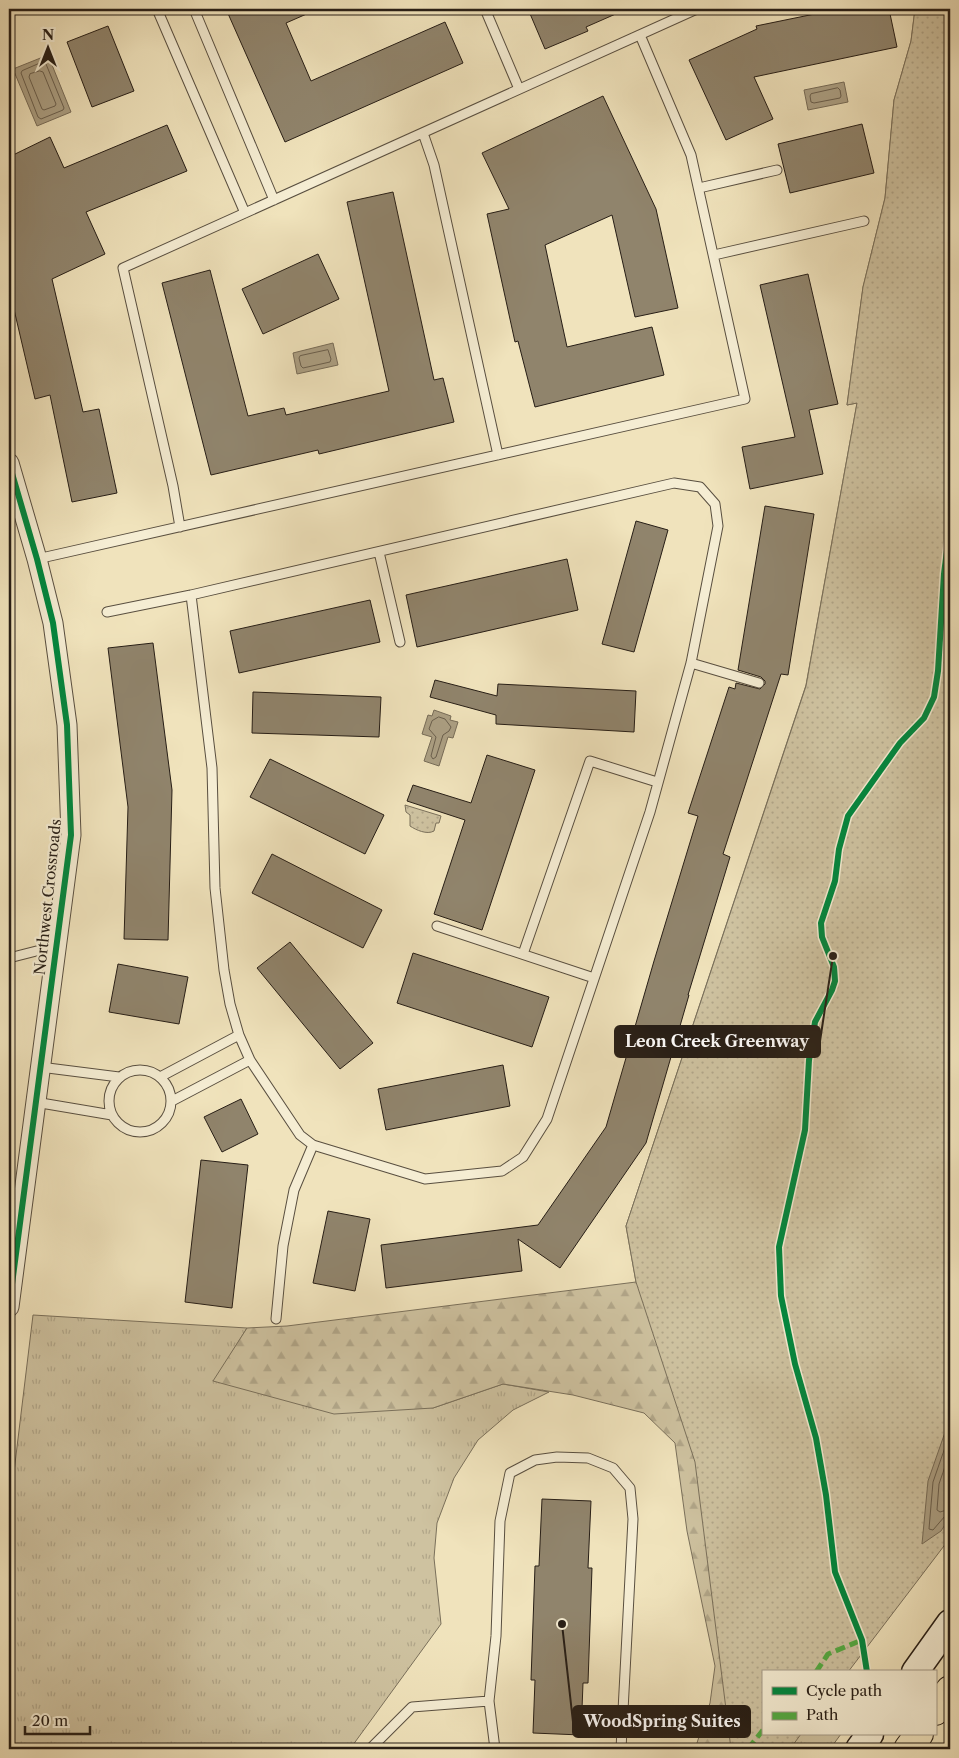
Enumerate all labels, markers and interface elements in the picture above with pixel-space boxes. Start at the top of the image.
north arrow [22,22,72,72]
text: N [42,26,54,44]
street label: Northwest Crossroads [30,818,65,976]
callout: Leon Creek Greenway [615,1026,820,1057]
text: Leon Creek Greenway [625,1031,810,1051]
legend [762,1670,936,1736]
text: Cycle path [806,1681,883,1700]
scale bar [25,1703,90,1735]
text: Path [806,1705,839,1724]
callout: WoodSpring Suites [573,1706,750,1737]
text: 20 m [32,1711,68,1730]
text: WoodSpring Suites [582,1711,741,1731]

